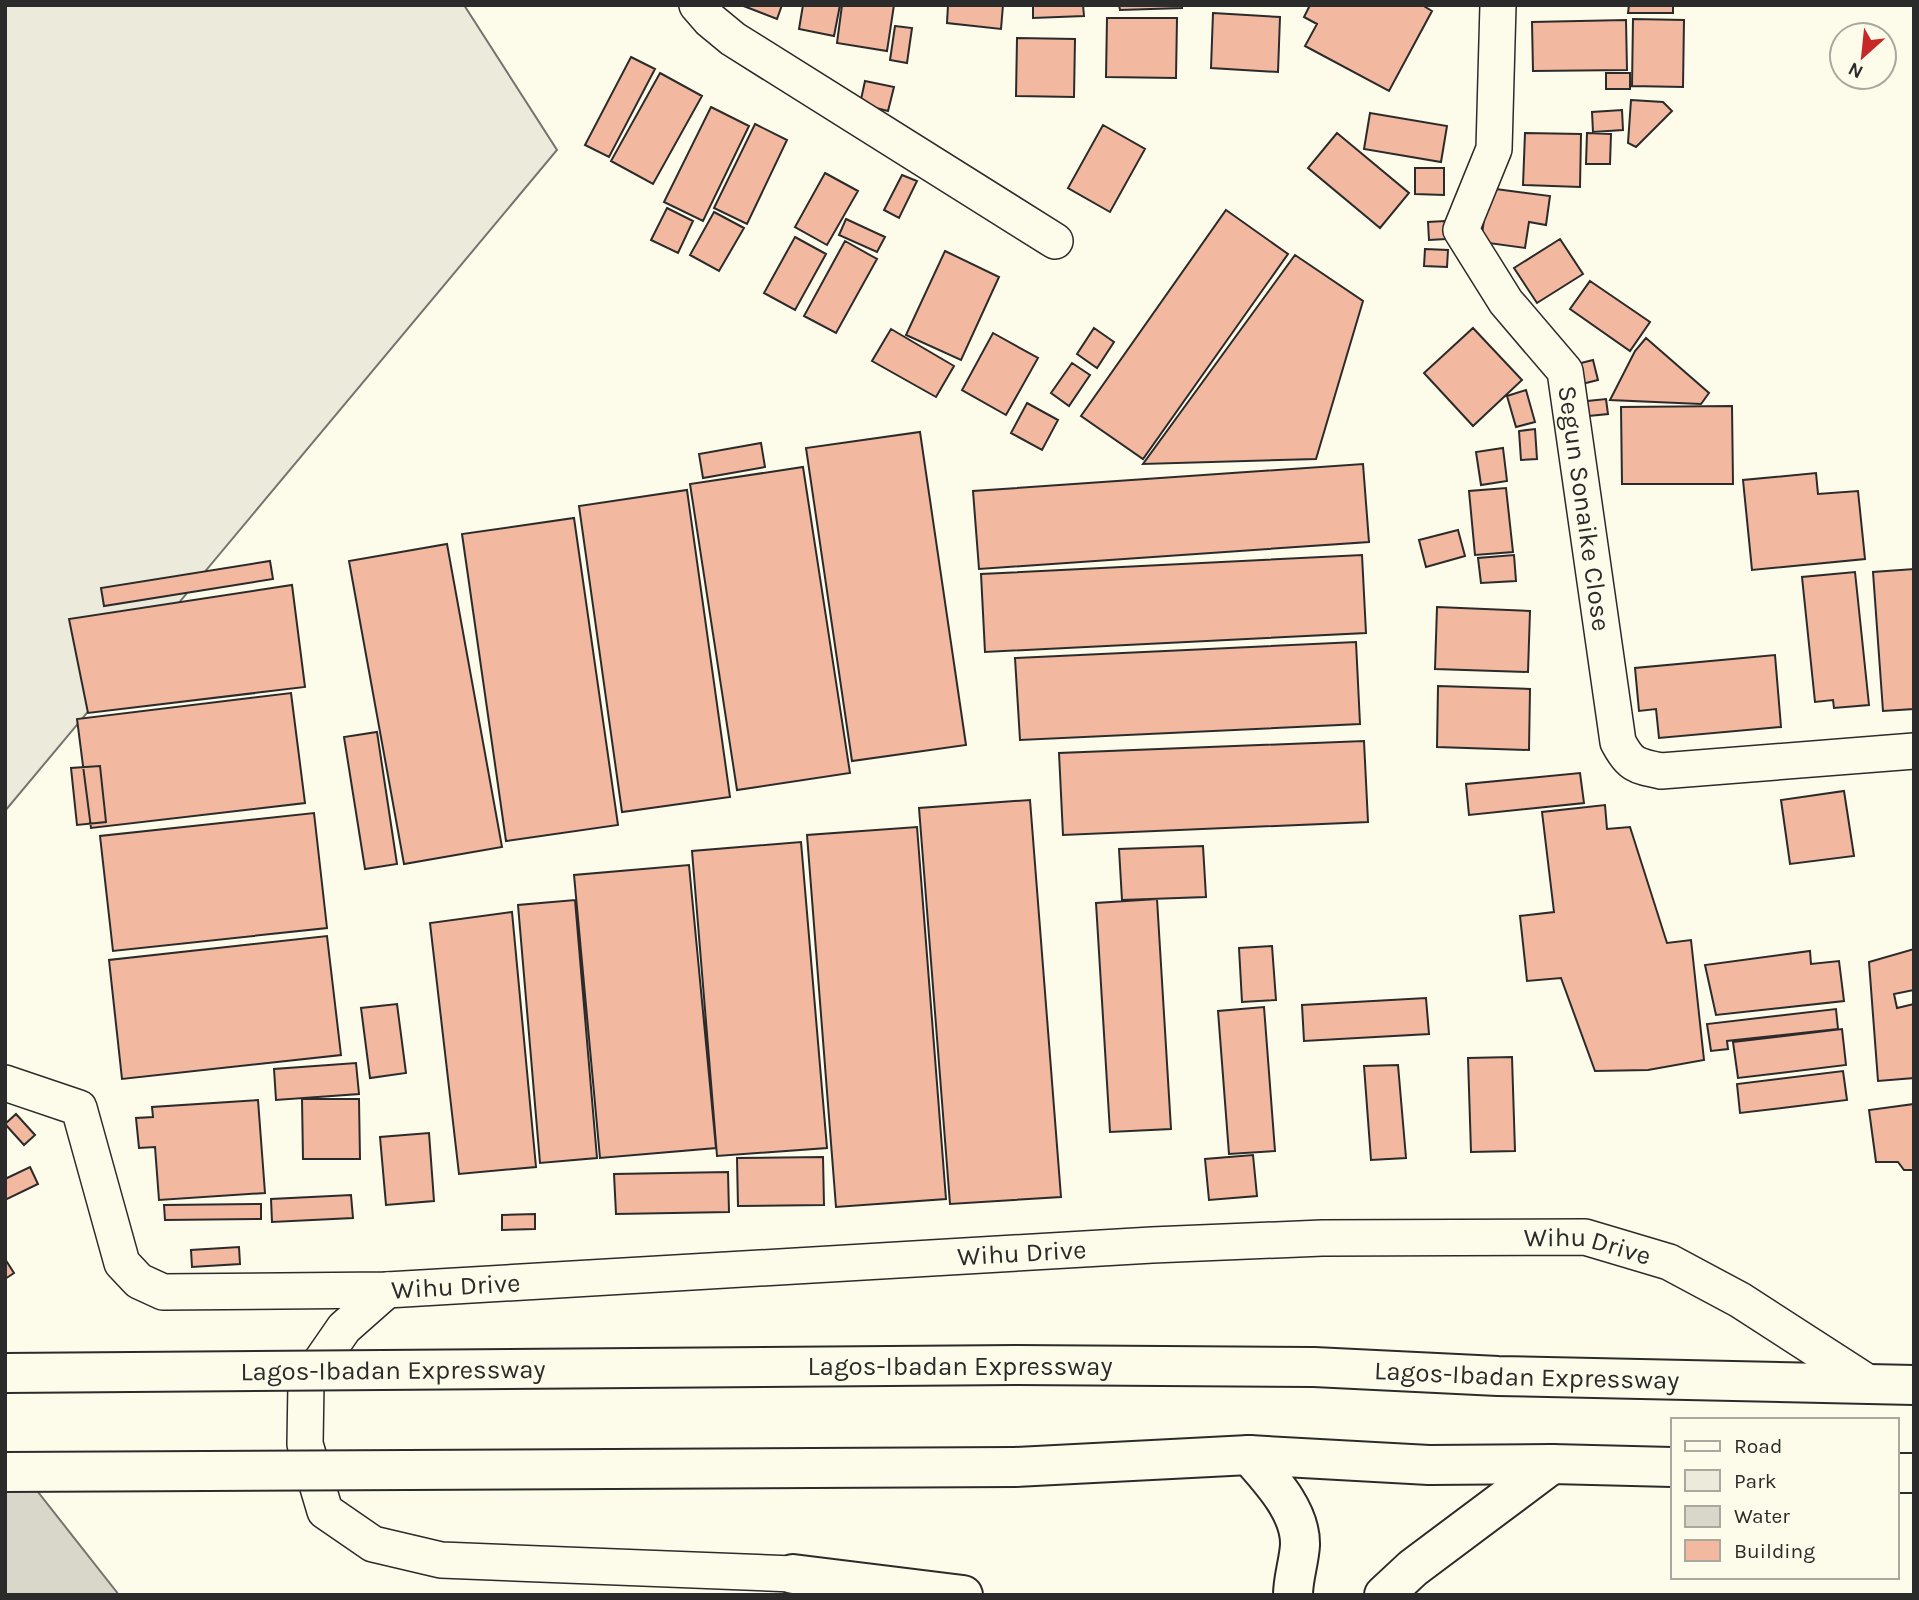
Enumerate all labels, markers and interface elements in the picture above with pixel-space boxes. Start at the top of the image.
north arrow [1828,21,1898,91]
text: N [1845,57,1867,83]
street label: Segun Sonaike Close [1552,384,1617,633]
street label: Wihu Drive [1524,1221,1655,1271]
street label: Wihu Drive [956,1233,1087,1272]
street label: Wihu Drive [390,1267,521,1305]
street label: Lagos-Ibadan Expressway [807,1351,1113,1382]
street label: Lagos-Ibadan Expressway [240,1353,546,1387]
street label: Lagos-Ibadan Expressway [1374,1354,1680,1395]
legend [1671,1418,1898,1579]
text: Road [1734,1434,1782,1458]
text: Park [1734,1469,1777,1493]
text: Water [1734,1504,1790,1528]
text: Building [1734,1539,1815,1563]

